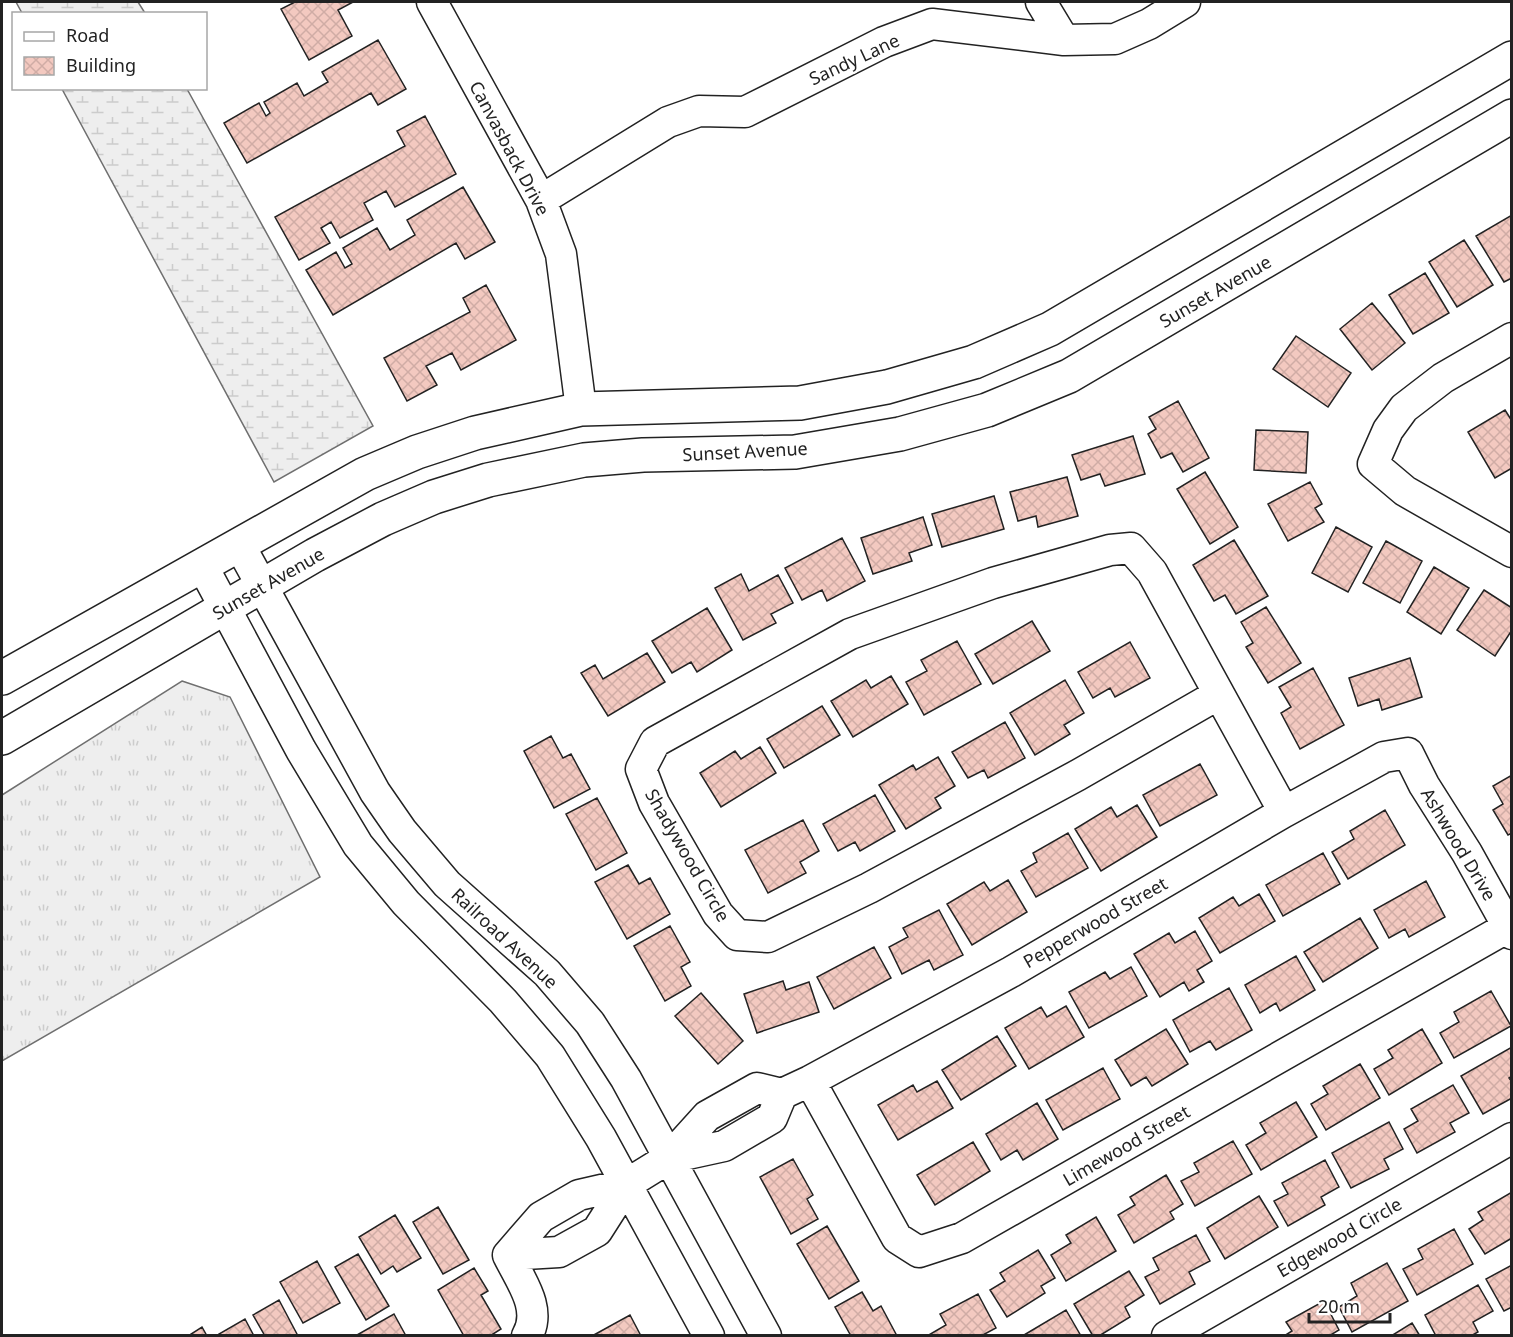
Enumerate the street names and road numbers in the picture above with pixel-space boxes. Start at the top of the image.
street label: Sandy Lane [805,28,903,90]
street label: Canvasback Drive [464,77,556,219]
street label: Sunset Avenue [1155,249,1275,333]
street label: Sunset Avenue [682,436,808,466]
street label: Sunset Avenue [208,541,328,625]
street label: Ashwood Drive [1416,783,1502,905]
street label: Shadywood Circle [640,784,736,926]
street label: Pepperwood Street [1019,871,1172,973]
street label: Railroad Avenue [447,882,563,994]
street label: Limewood Street [1058,1099,1194,1191]
street label: Edgewood Circle [1272,1192,1406,1282]

